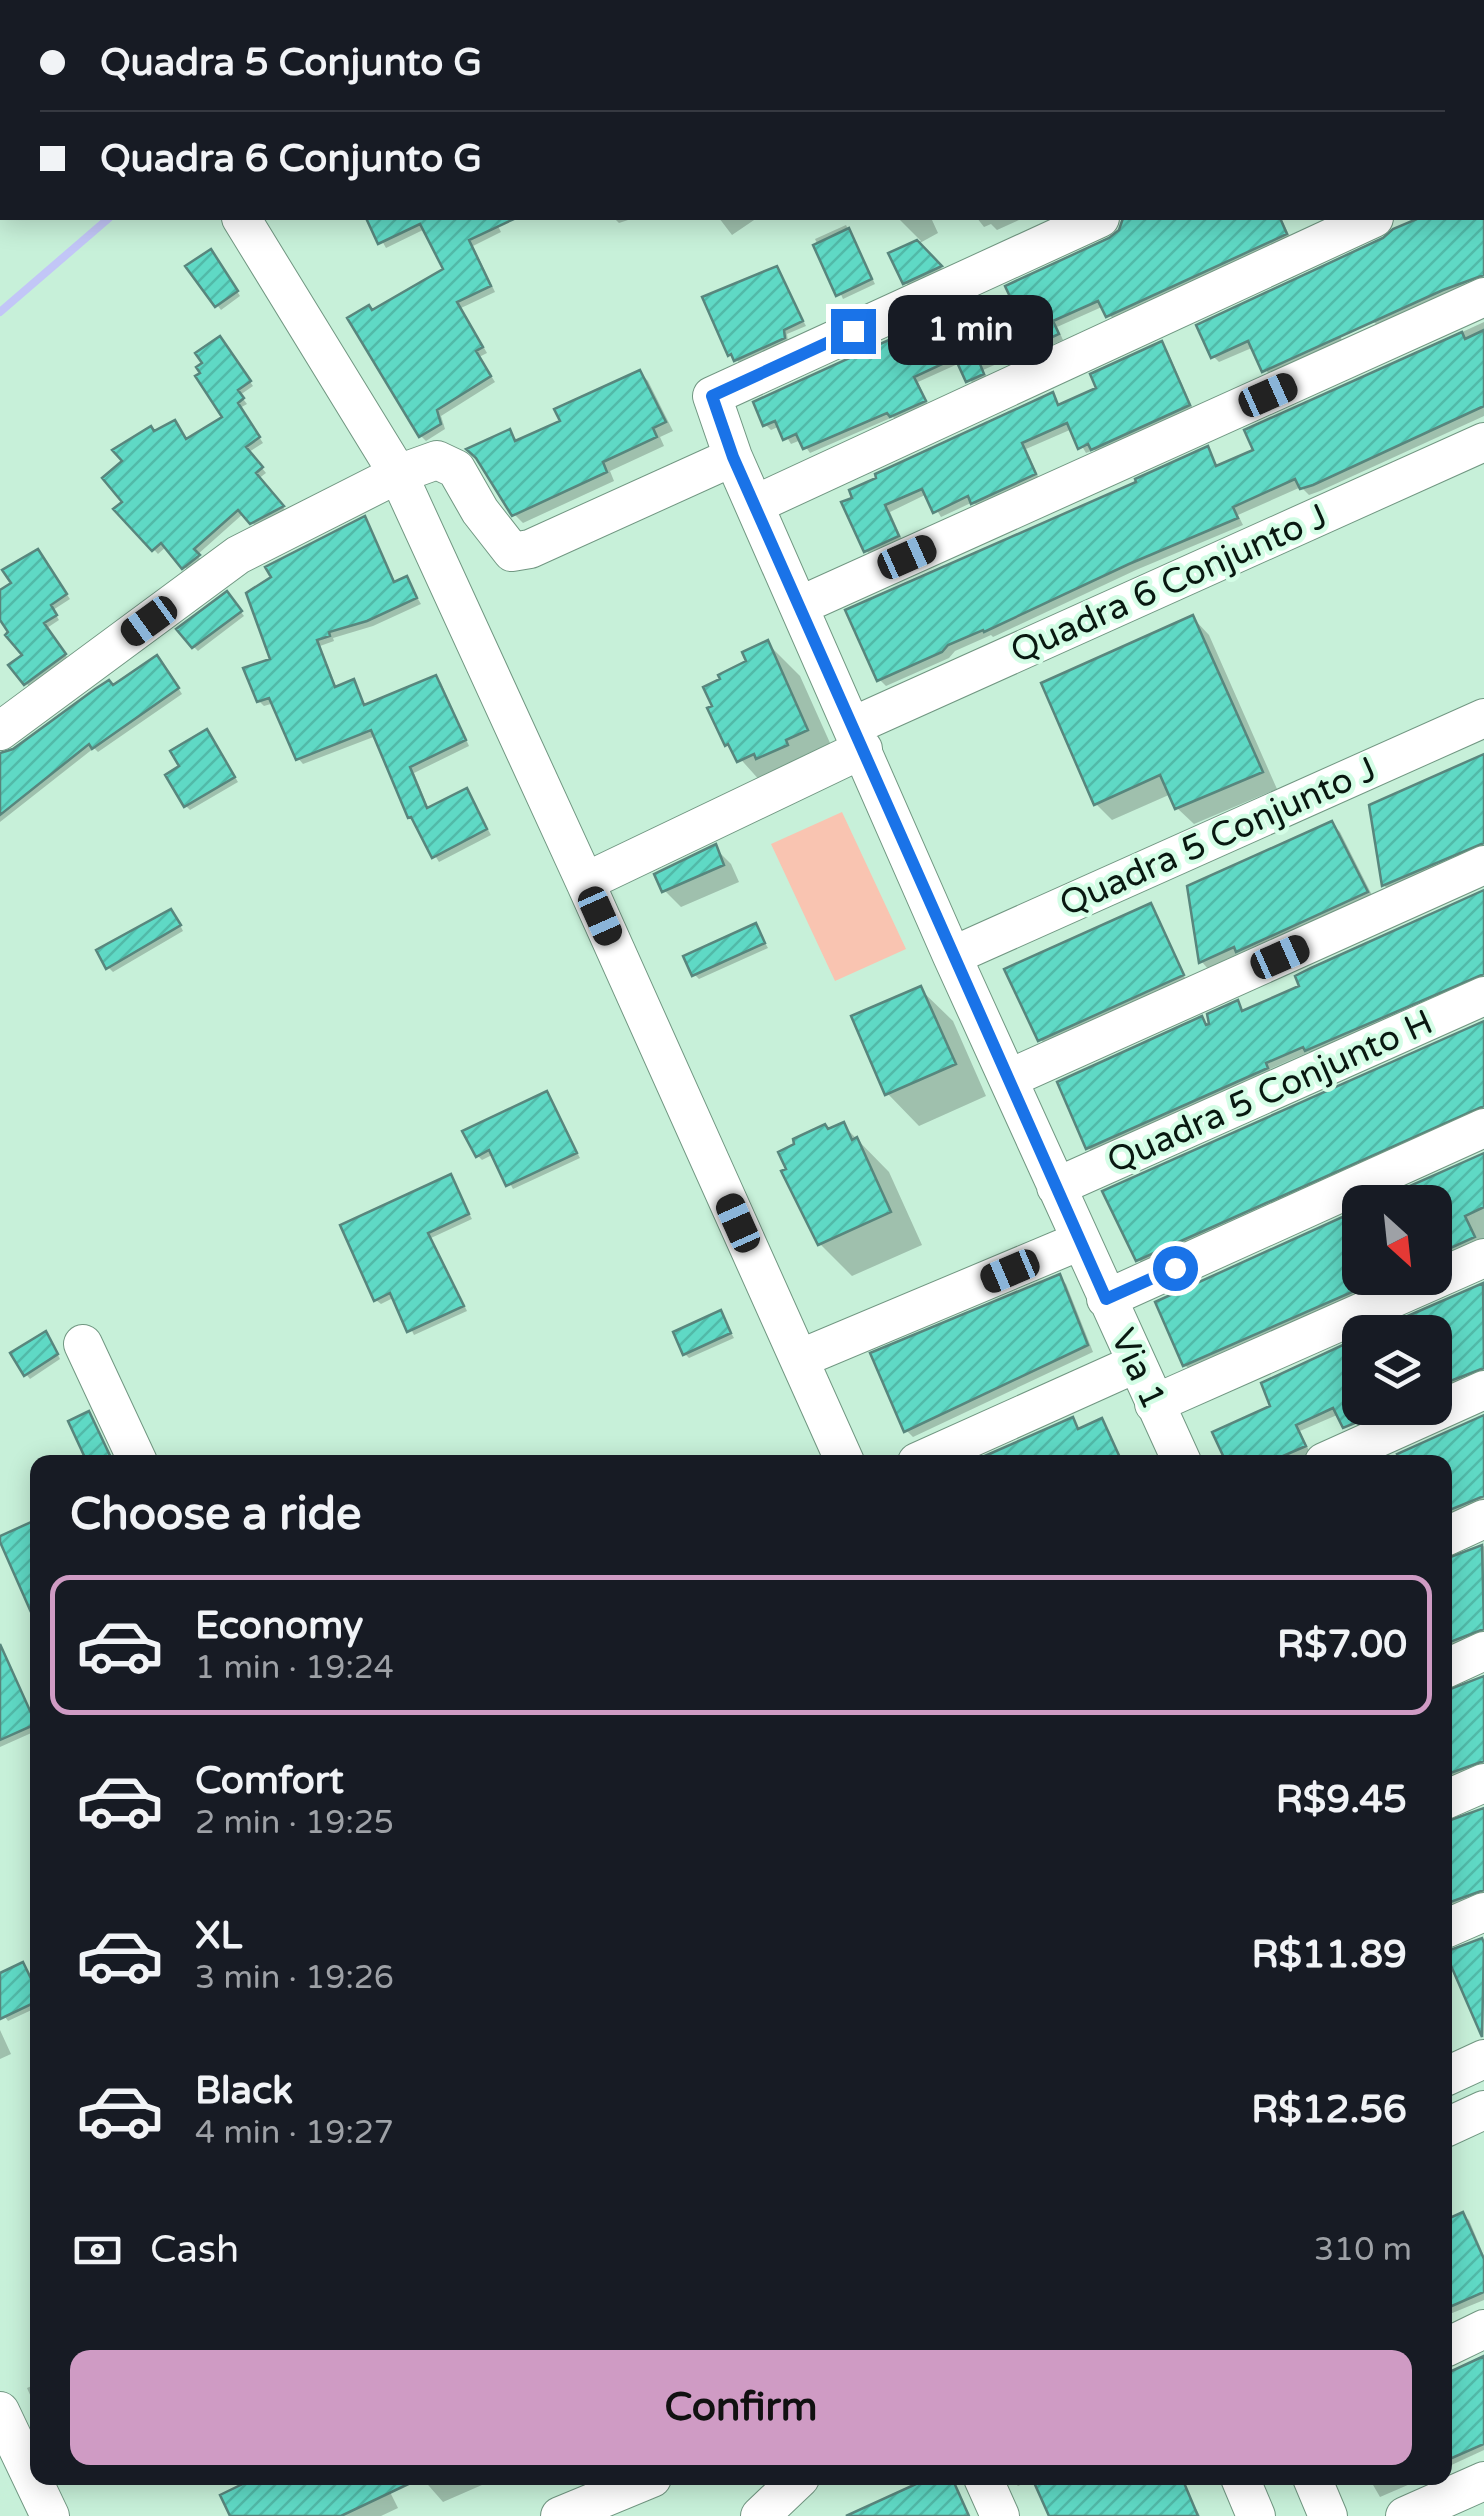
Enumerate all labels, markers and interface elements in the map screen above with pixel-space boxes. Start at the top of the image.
text: Quadra 5 Conjunto G [100,40,482,86]
text: Quadra 6 Conjunto G [100,136,482,182]
callout: 1 min [888,296,1053,366]
route end [831,309,876,354]
text: 1 min [928,311,1013,349]
car [1234,369,1302,421]
street label: Quadra 6 Conjunto J [1004,495,1334,673]
car [873,531,941,583]
car [116,591,182,651]
street label: Quadra 5 Conjunto J [1053,748,1383,926]
car [574,882,626,950]
car [1246,931,1314,983]
street label: Quadra 5 Conjunto H [1101,1001,1439,1183]
north arrow [1342,1185,1452,1295]
map controls [1342,1185,1452,1425]
car [712,1189,764,1257]
car [977,1245,1043,1297]
route start [1153,1246,1198,1291]
button: layers [1342,1315,1452,1425]
street label: Via 1 [1101,1322,1175,1416]
text: Choose a ride [70,1488,361,1542]
icon: car [75,1600,165,1690]
text: Economy [195,1603,363,1649]
text: R$7.00 [1277,1622,1407,1668]
text: 1 min · 19:24 [195,1649,394,1687]
icon: car [75,1755,165,1845]
text: Comfort [195,1758,344,1804]
text: R$9.45 [1276,1777,1407,1823]
text: 2 min · 19:25 [195,1804,394,1842]
icon: car [75,1910,165,2000]
text: XL [195,1913,242,1959]
text: R$11.89 [1251,1932,1407,1978]
text: 3 min · 19:26 [195,1959,394,1997]
icon: car [75,2065,165,2155]
text: Black [195,2068,293,2114]
text: R$12.56 [1251,2087,1407,2133]
text: 4 min · 19:27 [195,2114,394,2152]
icon: cash [70,2223,125,2278]
text: Cash [150,2227,239,2273]
text: 310 m [1314,2231,1412,2269]
button: Confirm [70,2350,1412,2465]

